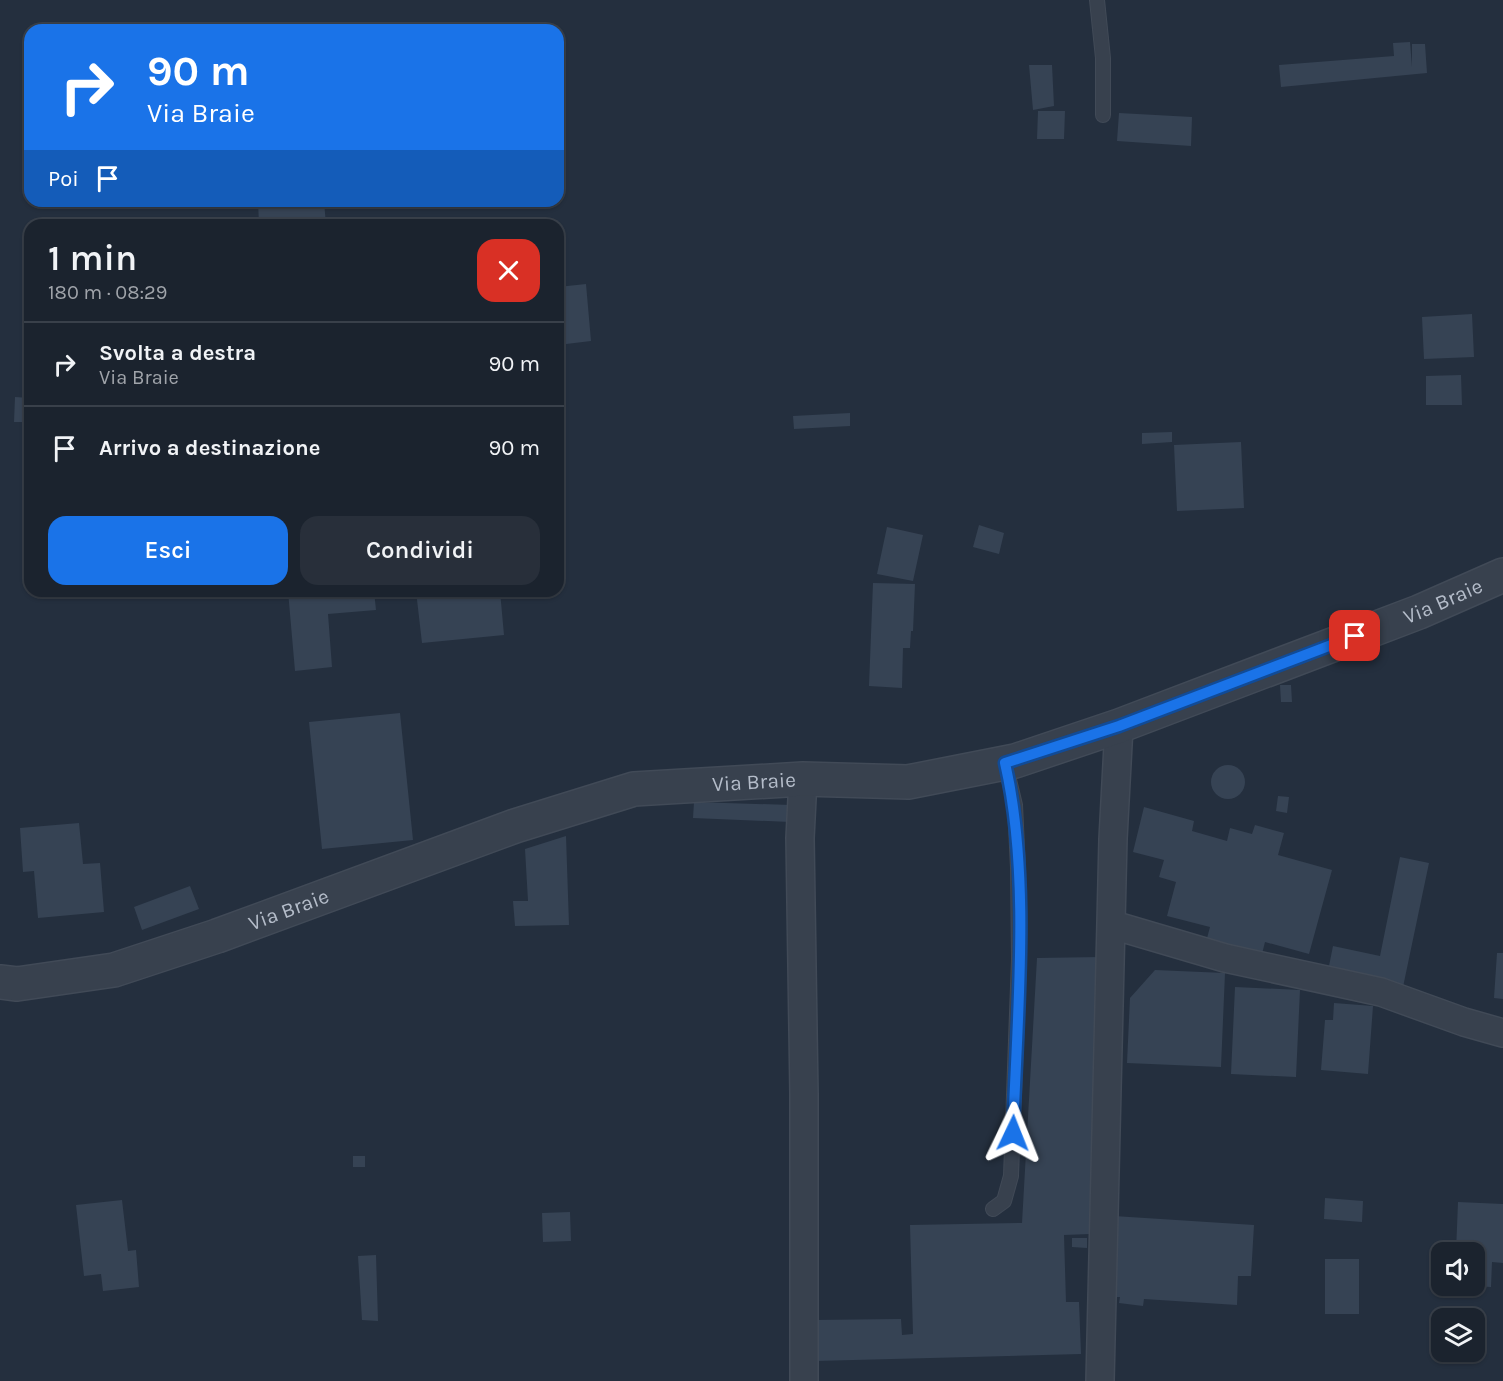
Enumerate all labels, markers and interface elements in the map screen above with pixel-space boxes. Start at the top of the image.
text: 90 m [147,46,250,96]
icon: right [48,48,126,126]
text: Via Braie [147,97,255,129]
icon: arrive [91,162,124,195]
text: Poi [48,166,79,192]
text: 1 min [48,237,137,279]
button: close [477,239,540,302]
text: 180 m · 08:29 [48,281,167,304]
text: Svolta a destra [99,340,256,366]
icon: right [48,348,81,381]
text: 90 m [488,351,540,377]
text: Via Braie [99,366,179,389]
icon: arrive [48,432,81,465]
text: Arrivo a destinazione [99,435,320,461]
text: 90 m [488,435,540,461]
button: Esci [48,516,288,585]
button: Condividi [300,516,540,585]
street label: Via Braie [1400,574,1486,629]
pin [1329,610,1380,661]
icon: arrive [1338,619,1371,652]
street label: Via Braie [711,767,797,796]
street label: Via Braie [245,884,332,935]
position arrow [981,1101,1045,1165]
map controls [1431,1242,1485,1362]
button: sound [1431,1242,1485,1296]
button: layers [1431,1308,1485,1362]

